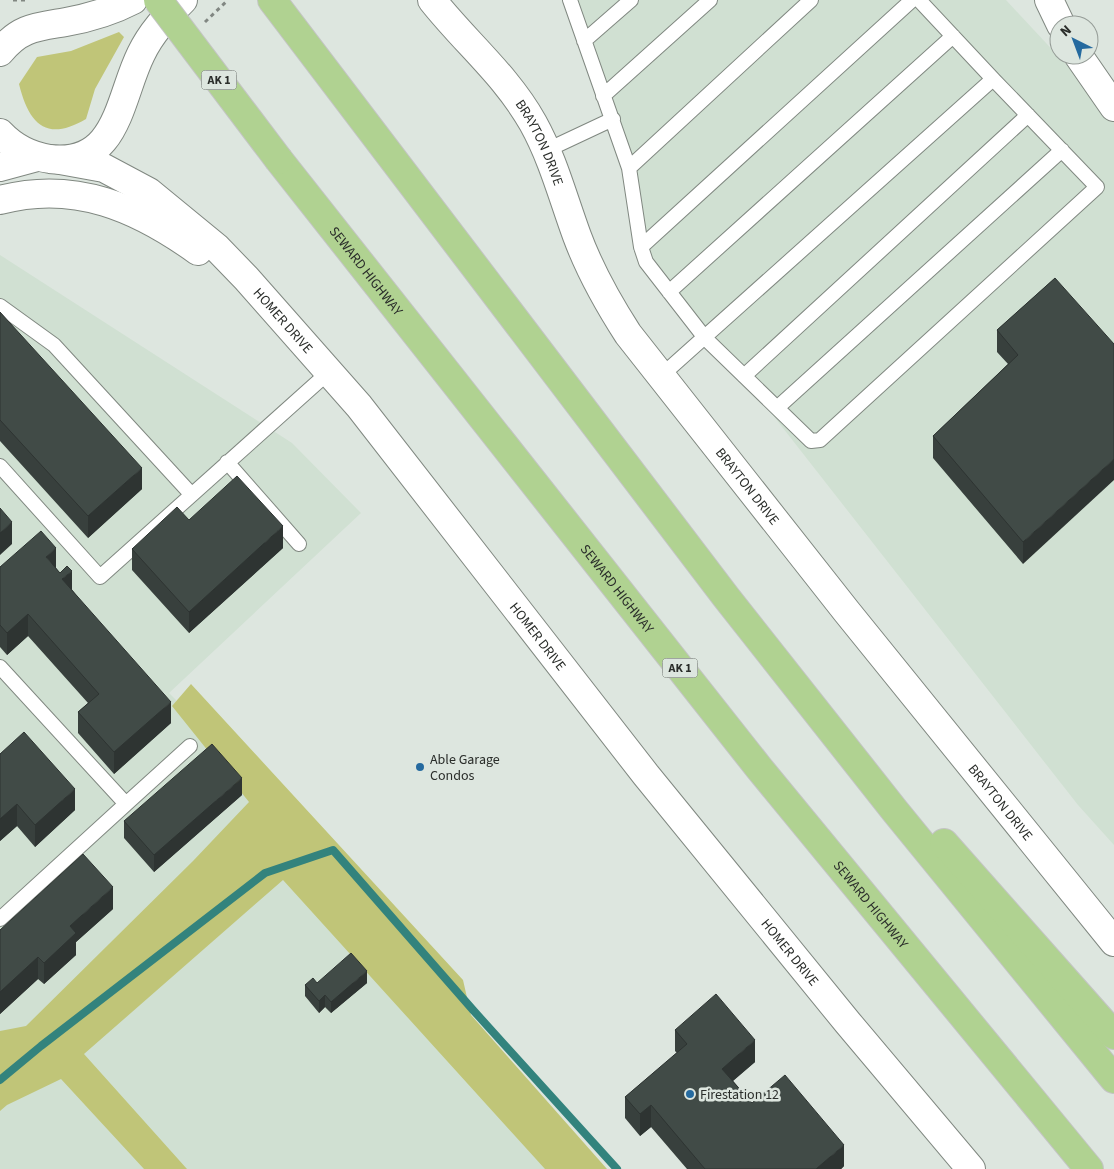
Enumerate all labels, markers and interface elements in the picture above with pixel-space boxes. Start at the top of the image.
north arrow [1049,15,1099,65]
text: N [1056,21,1076,42]
road number: AK 1 [202,70,236,90]
street label: BRAYTON DRIVE [510,96,568,188]
street label: SEWARD HIGHWAY [324,222,407,320]
street label: HOMER DRIVE [248,284,317,358]
street label: BRAYTON DRIVE [710,444,784,529]
street label: SEWARD HIGHWAY [575,540,658,638]
street label: HOMER DRIVE [504,598,570,675]
road number: AK 1 [662,658,698,678]
place label: Able Garage Condos [430,750,500,786]
street label: BRAYTON DRIVE [963,760,1037,845]
marker: Able Garage Condos [414,761,426,773]
street label: SEWARD HIGHWAY [828,857,913,953]
street label: HOMER DRIVE [756,915,823,991]
place label: Firestation 12 [700,1085,779,1105]
marker: Firestation 12 [684,1088,696,1100]

